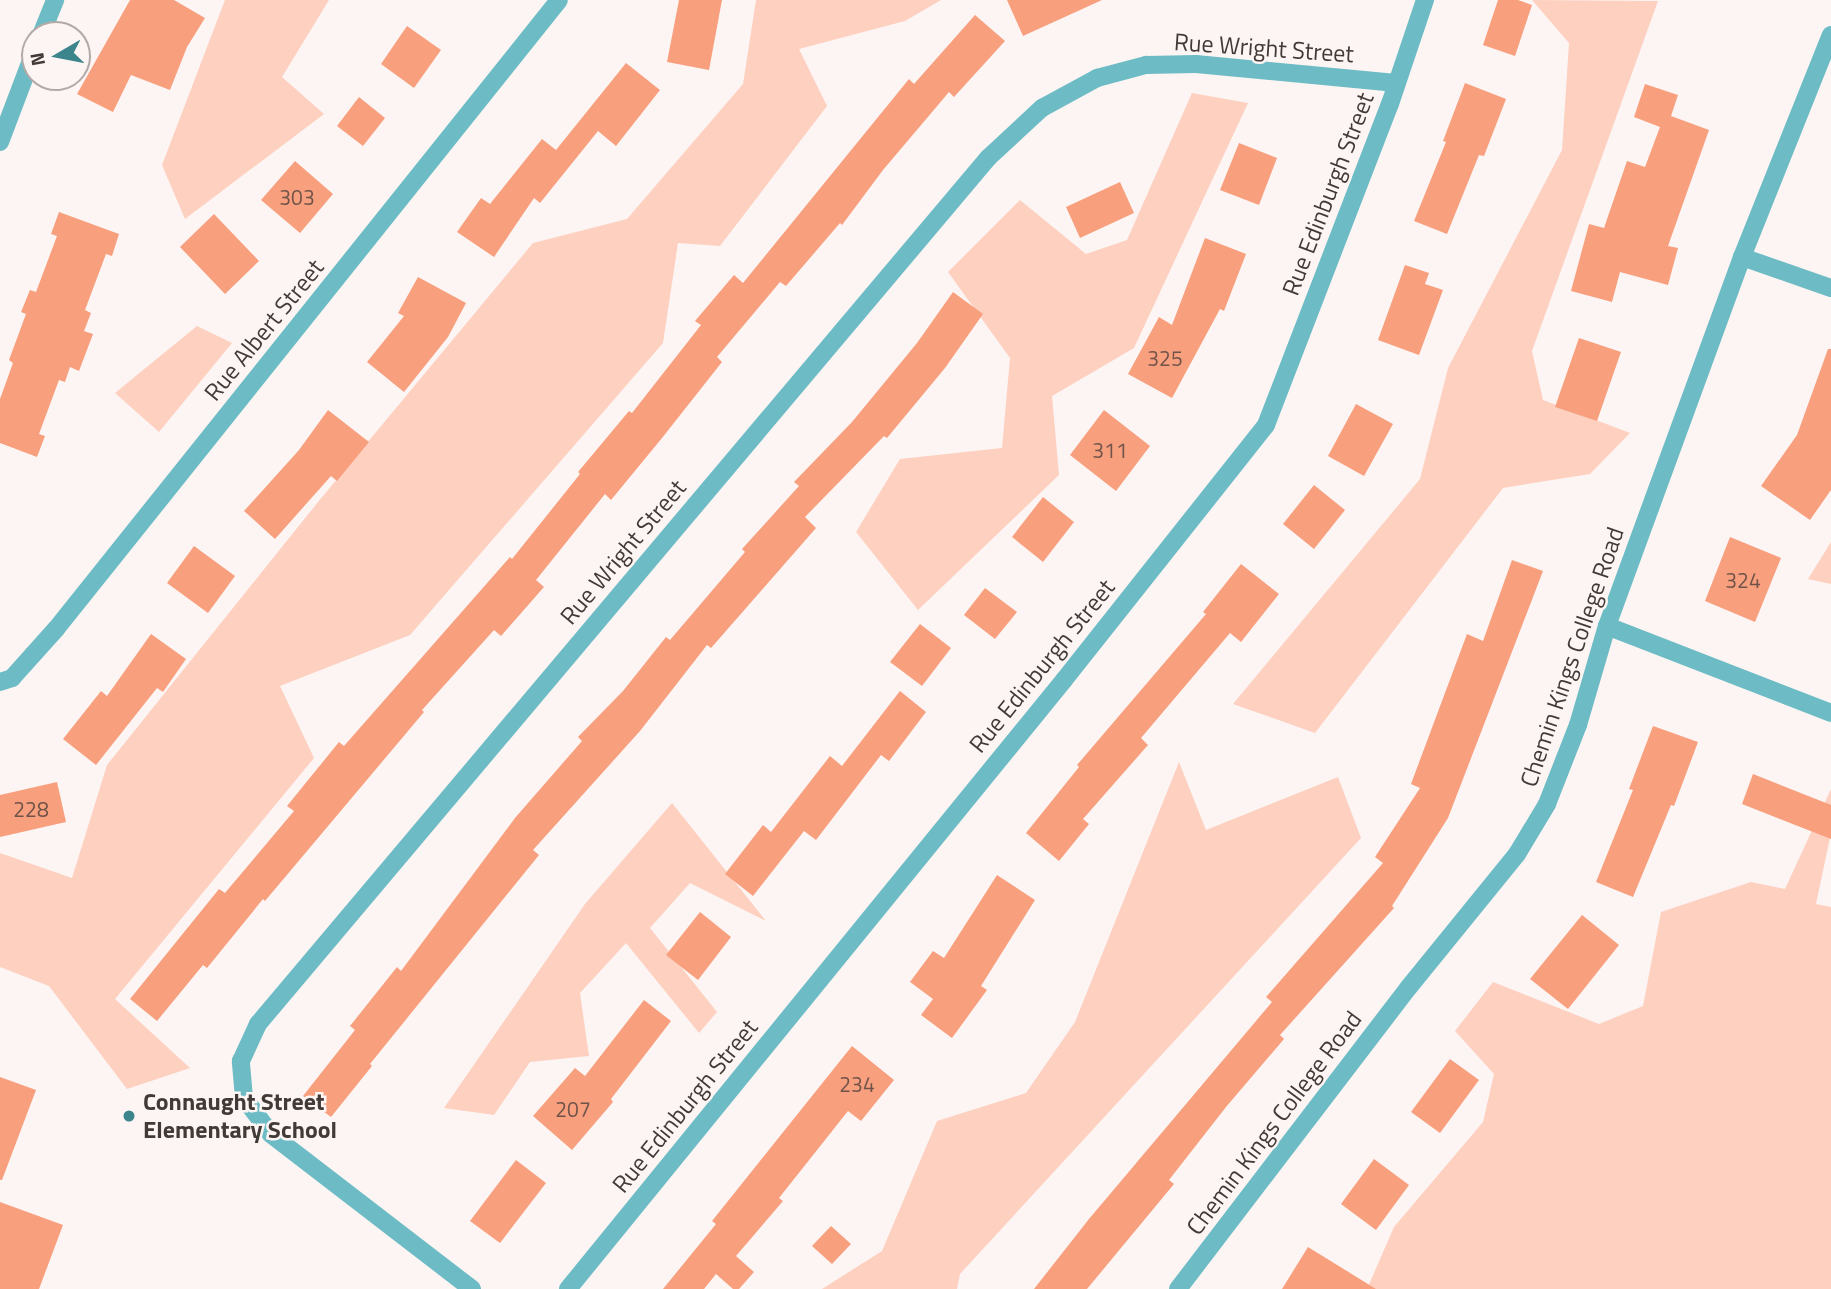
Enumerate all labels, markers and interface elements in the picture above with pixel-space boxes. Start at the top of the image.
north arrow [21,21,91,91]
street label: Rue Wright Street [1173,27,1355,69]
text: N [21,50,52,68]
street label: Rue Edinburgh Street [1276,89,1380,299]
house number: 303 [279,184,315,210]
street label: Rue Albert Street [198,254,330,406]
house number: 325 [1147,345,1183,371]
house number: 311 [1092,437,1128,463]
street label: Rue Wright Street [554,474,692,630]
street label: Chemin Kings College Road [1514,523,1630,791]
house number: 324 [1725,567,1761,593]
street label: Rue Edinburgh Street [963,574,1121,758]
house number: 228 [13,796,49,822]
street label: Chemin Kings College Road [1180,1006,1368,1240]
street label: Rue Edinburgh Street [606,1014,764,1198]
house number: 234 [839,1071,875,1097]
place label: Connaught Street Elementary School [143,1088,337,1144]
house number: 207 [555,1096,591,1122]
marker: Connaught Street Elementary School [121,1108,137,1124]

